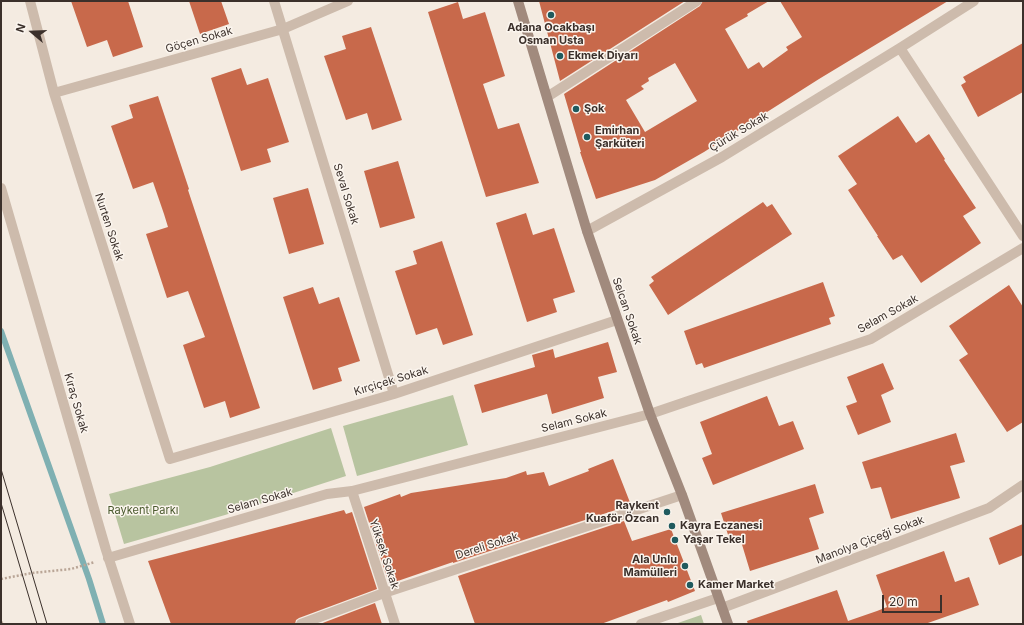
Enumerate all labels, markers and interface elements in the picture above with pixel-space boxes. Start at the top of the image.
marker: Adana Ocakbaşı Osman Usta [546,10,556,20]
north arrow [12,12,52,52]
place label: Adana Ocakbaşı Osman Usta [507,21,595,47]
text: N [13,22,29,34]
street label: Göçen Sokak [164,24,234,56]
place label: Ekmek Diyarı [568,49,638,63]
marker: Ekmek Diyarı [555,51,565,61]
place label: Şok [584,102,604,116]
marker: Şok [571,104,581,114]
street label: Çürük Sokak [707,109,771,155]
place label: Emirhan Şarküteri [595,124,644,150]
marker: Emirhan Şarküteri [582,132,592,142]
street label: Seval Sokak [330,162,362,226]
street label: Nurten Sokak [92,191,126,263]
street label: Selcan Sokak [609,276,645,346]
street label: Selam Sokak [856,292,920,336]
street label: Kırçiçek Sokak [352,363,430,399]
street label: Kıraç Sokak [61,371,91,435]
street label: Selam Sokak [540,406,608,436]
street label: Selam Sokak [226,485,294,517]
place label: Raykent Kuaför Özcan [586,499,659,525]
park label: Raykent Parkı [108,504,178,518]
marker: Raykent Kuaför Özcan [662,507,672,517]
street label: Manolya Çiçeği Sokak [814,513,926,567]
street label: Yüksek Sokak [366,517,402,591]
place label: Kayra Eczanesi [680,519,762,533]
marker: Kayra Eczanesi [667,521,677,531]
street label: Dereli Sokak [454,530,520,562]
place label: Yaşar Tekel [683,533,745,547]
marker: Yaşar Tekel [670,535,680,545]
place label: Ala Unlu Mamülleri [623,553,677,579]
marker: Ala Unlu Mamülleri [680,561,690,571]
place label: Kamer Market [698,578,774,592]
marker: Kamer Market [685,580,695,590]
scale bar [884,587,944,613]
text: 20 m [889,594,918,609]

